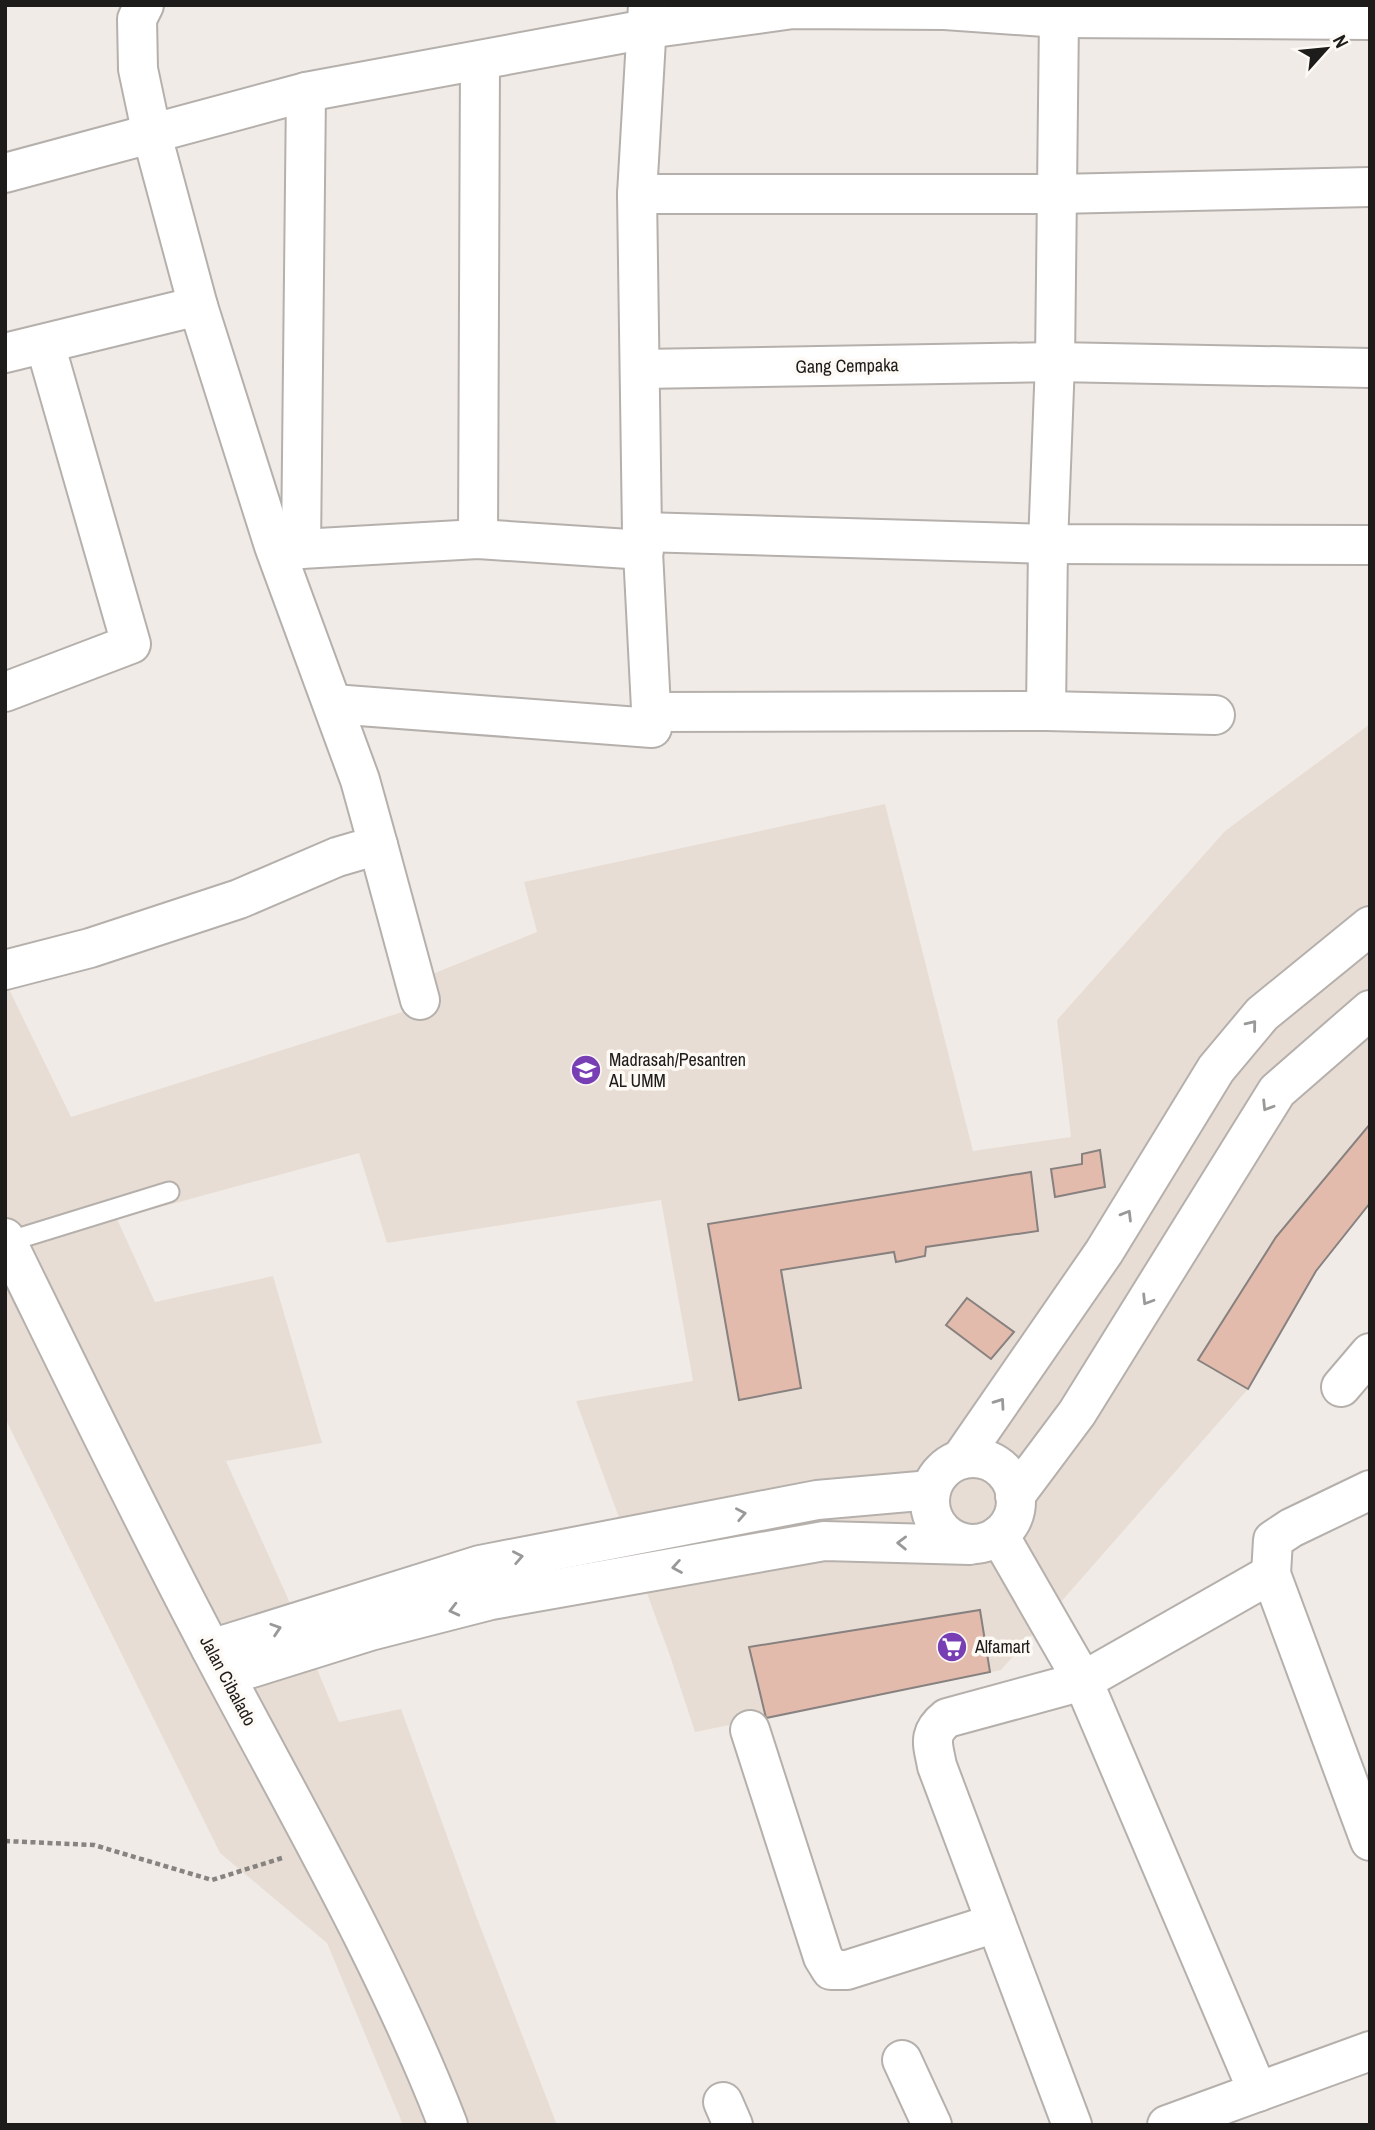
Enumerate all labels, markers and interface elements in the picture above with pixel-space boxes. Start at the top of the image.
north arrow [1291,14,1361,84]
text: N [1327,30,1355,52]
street label: Gang Cempaka [795,352,899,379]
one-way arrow [1244,1021,1256,1034]
place label: Madrasah/Pesantren AL UMM [608,1047,746,1093]
school or university icon: Madrasah/Pesantren AL UMM [569,1053,603,1087]
one-way arrow [1262,1099,1275,1112]
one-way arrow [1119,1209,1132,1222]
one-way arrow [1143,1292,1156,1305]
one-way arrow [992,1398,1004,1411]
one-way arrow [735,1508,747,1523]
one-way arrow [896,1535,907,1551]
one-way arrow [512,1551,524,1566]
one-way arrow [671,1559,683,1574]
one-way arrow [448,1602,460,1616]
one-way arrow [270,1622,282,1637]
supermarket icon: Alfamart [935,1630,969,1664]
street label: Jalan Cibalado [194,1631,263,1730]
place label: Alfamart [974,1634,1030,1659]

